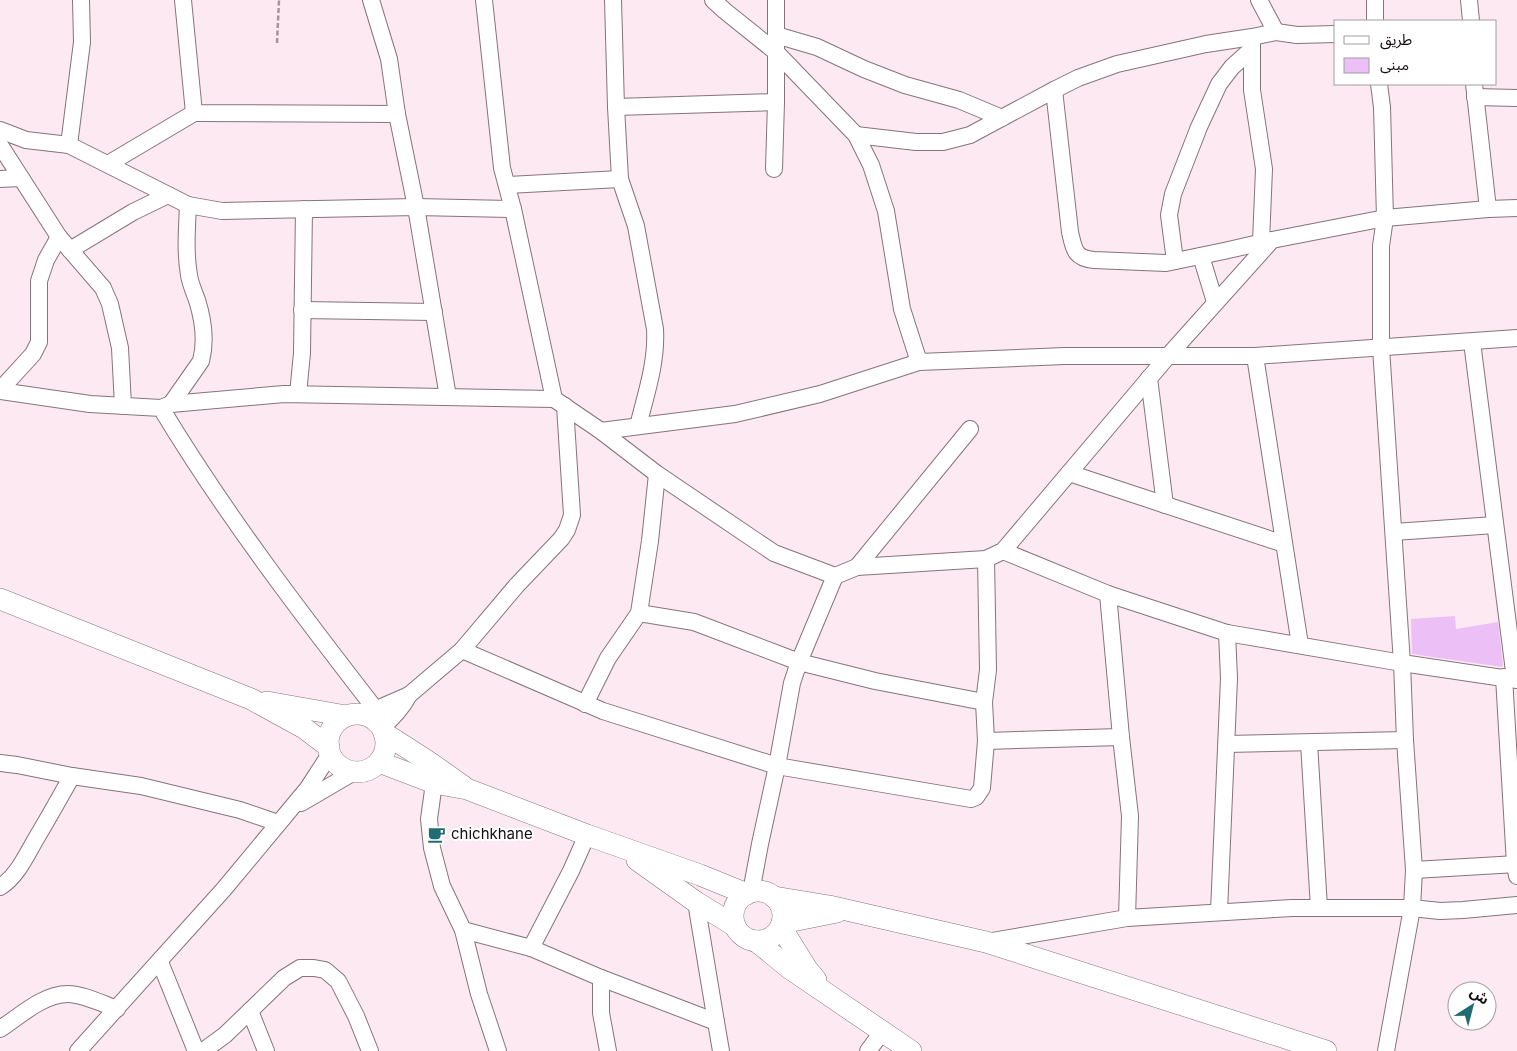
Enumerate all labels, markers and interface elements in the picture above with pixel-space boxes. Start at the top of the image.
legend [1334,20,1497,85]
text: طريق [1380,30,1412,50]
text: مبنى [1380,55,1409,74]
cafe icon: chichkhane [427,824,447,844]
place label: chichkhane [451,824,533,843]
north arrow [1447,981,1497,1031]
text: ش [1467,983,1493,1008]

